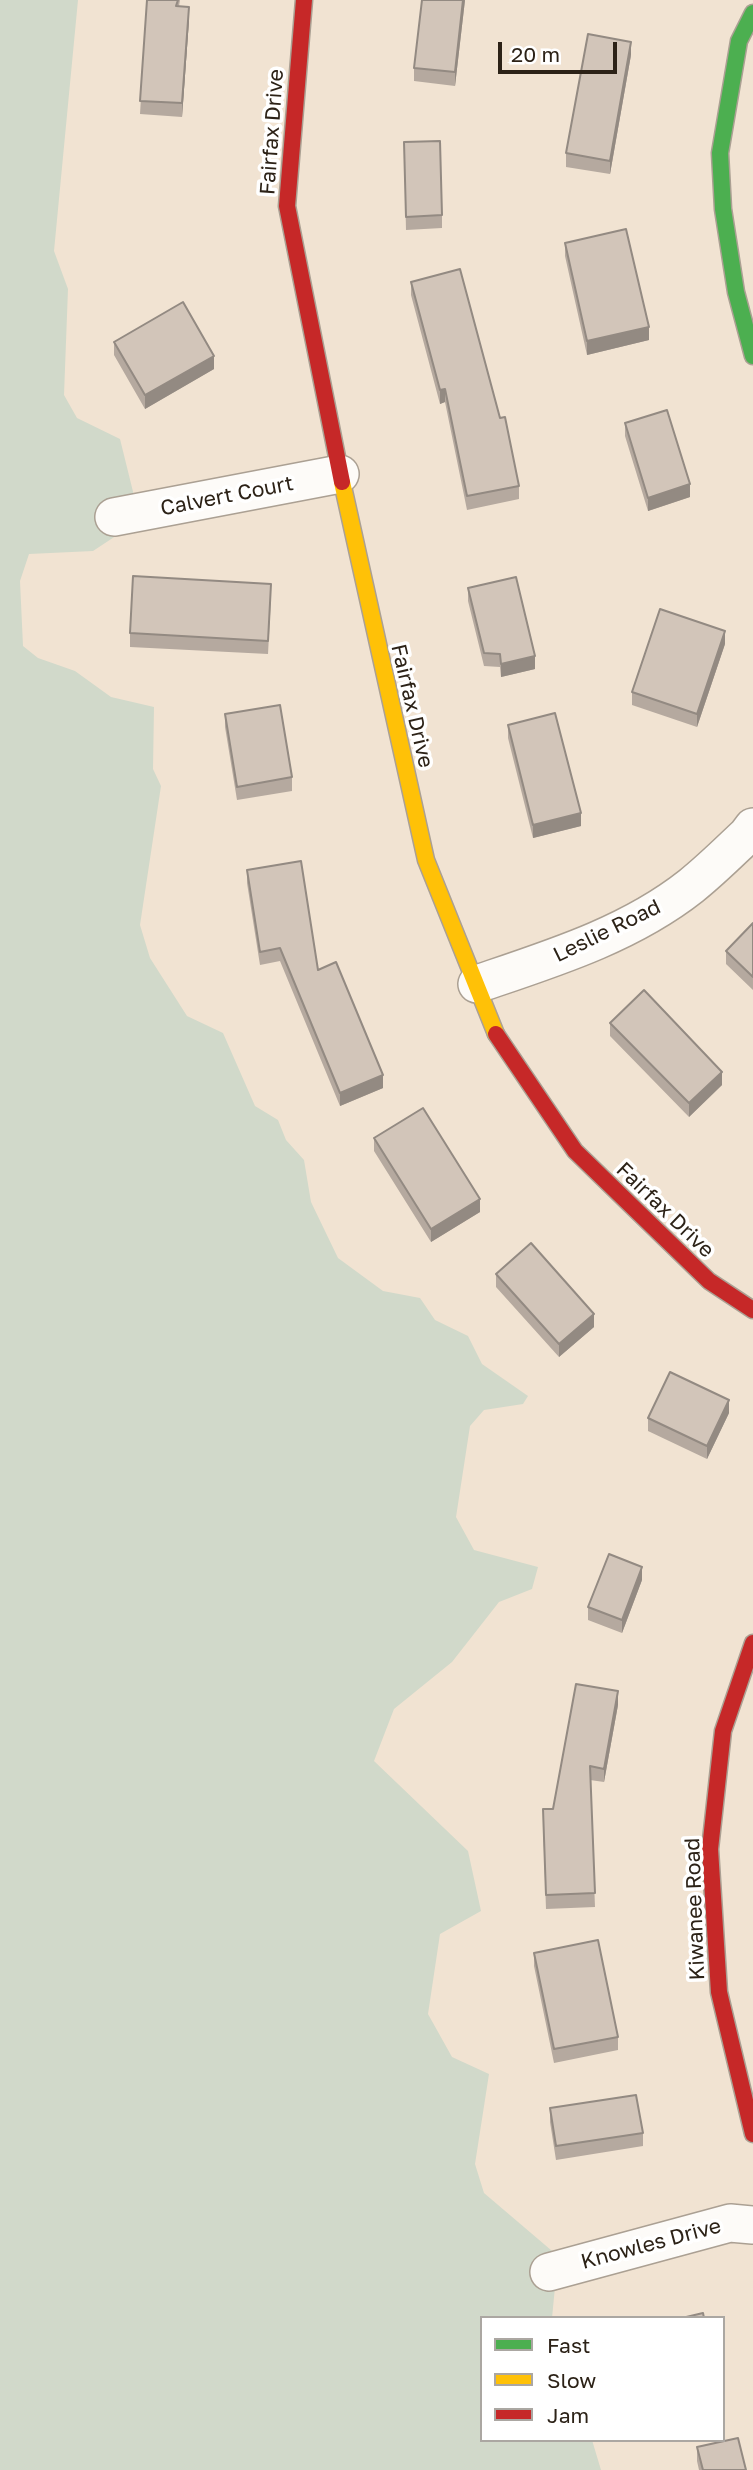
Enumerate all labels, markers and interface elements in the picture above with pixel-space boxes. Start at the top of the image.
scale bar [501,28,620,72]
text: 20 m [511,41,560,67]
street label: Fairfax Drive [255,68,289,196]
street label: Calvert Court [158,471,296,521]
street label: Fairfax Drive [386,642,438,770]
street label: Leslie Road [549,894,665,968]
street label: Fairfax Drive [611,1157,719,1263]
street label: Kiwanee Road [680,1837,710,1981]
street label: Knowles Drive [578,2213,724,2275]
legend [480,2316,725,2442]
text: Fast [547,2332,590,2358]
text: Slow [547,2367,596,2393]
text: Jam [547,2402,589,2428]

